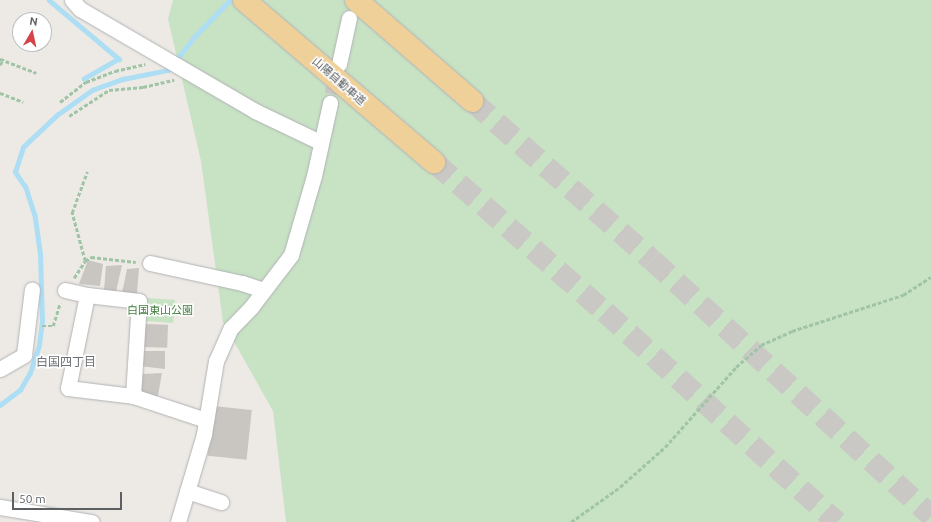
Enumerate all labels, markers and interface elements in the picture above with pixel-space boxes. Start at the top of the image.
north arrow [12,12,52,52]
text: N [29,15,39,28]
street label: 山陽自動車道 [310,54,368,108]
park label: 白国東山公園 [127,303,193,317]
district label: 白国四丁目 [36,355,96,369]
scale bar [14,484,124,510]
text: 50 m [19,492,46,505]

